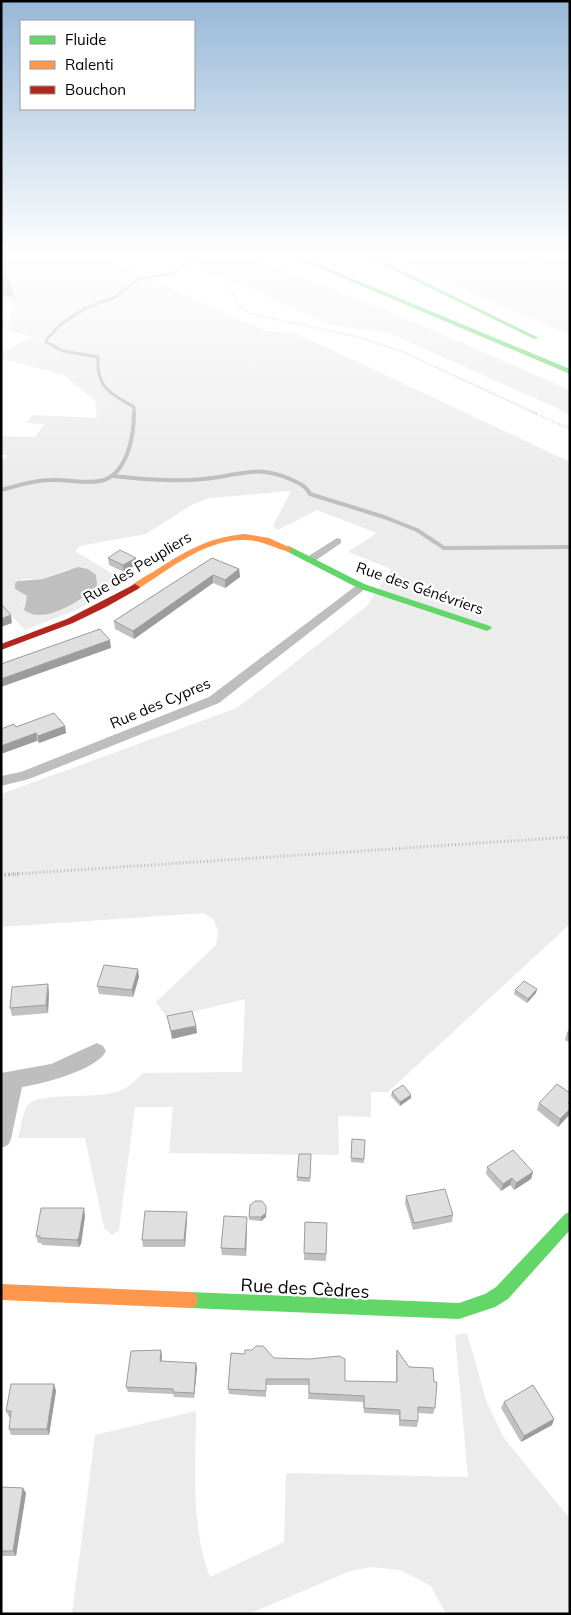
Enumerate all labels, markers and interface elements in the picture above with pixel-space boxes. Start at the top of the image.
legend [20,20,195,110]
text: Fluide [65,30,106,49]
text: Ralenti [65,55,114,74]
text: Bouchon [65,80,126,99]
street label: Rue des Peupliers [79,527,195,607]
street label: Rue des Génévriers [354,557,486,619]
street label: Rue des Cypres [107,673,213,733]
street label: Rue des Cèdres [240,1273,370,1303]

